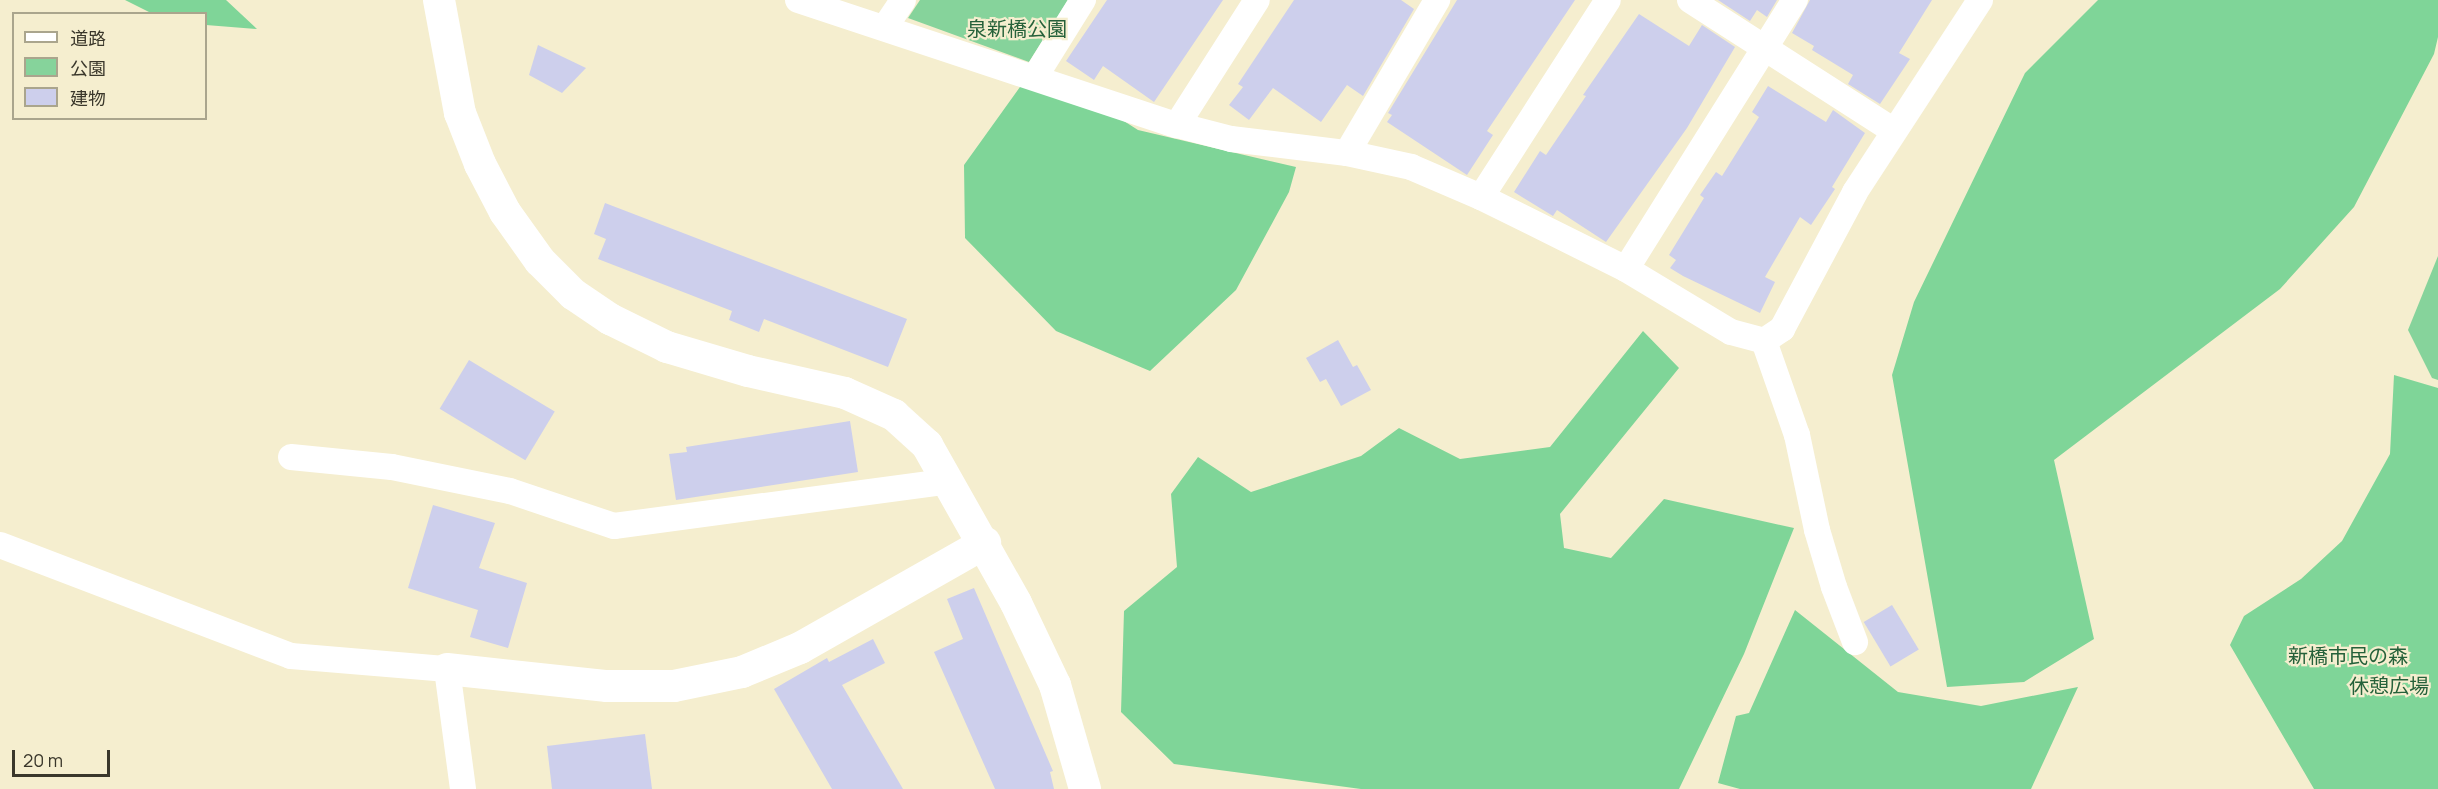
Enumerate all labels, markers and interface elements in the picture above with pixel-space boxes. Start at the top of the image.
legend [12,12,207,120]
park label: 泉新橋公園 [967,16,1067,40]
text: 道路 [70,26,106,50]
text: 公園 [70,56,106,80]
text: 建物 [70,86,106,110]
park label: 新橋市民の森 [2288,643,2408,667]
park label: 休憩広場 [2349,673,2429,697]
scale bar [15,738,112,776]
text: 20 m [23,748,63,772]

